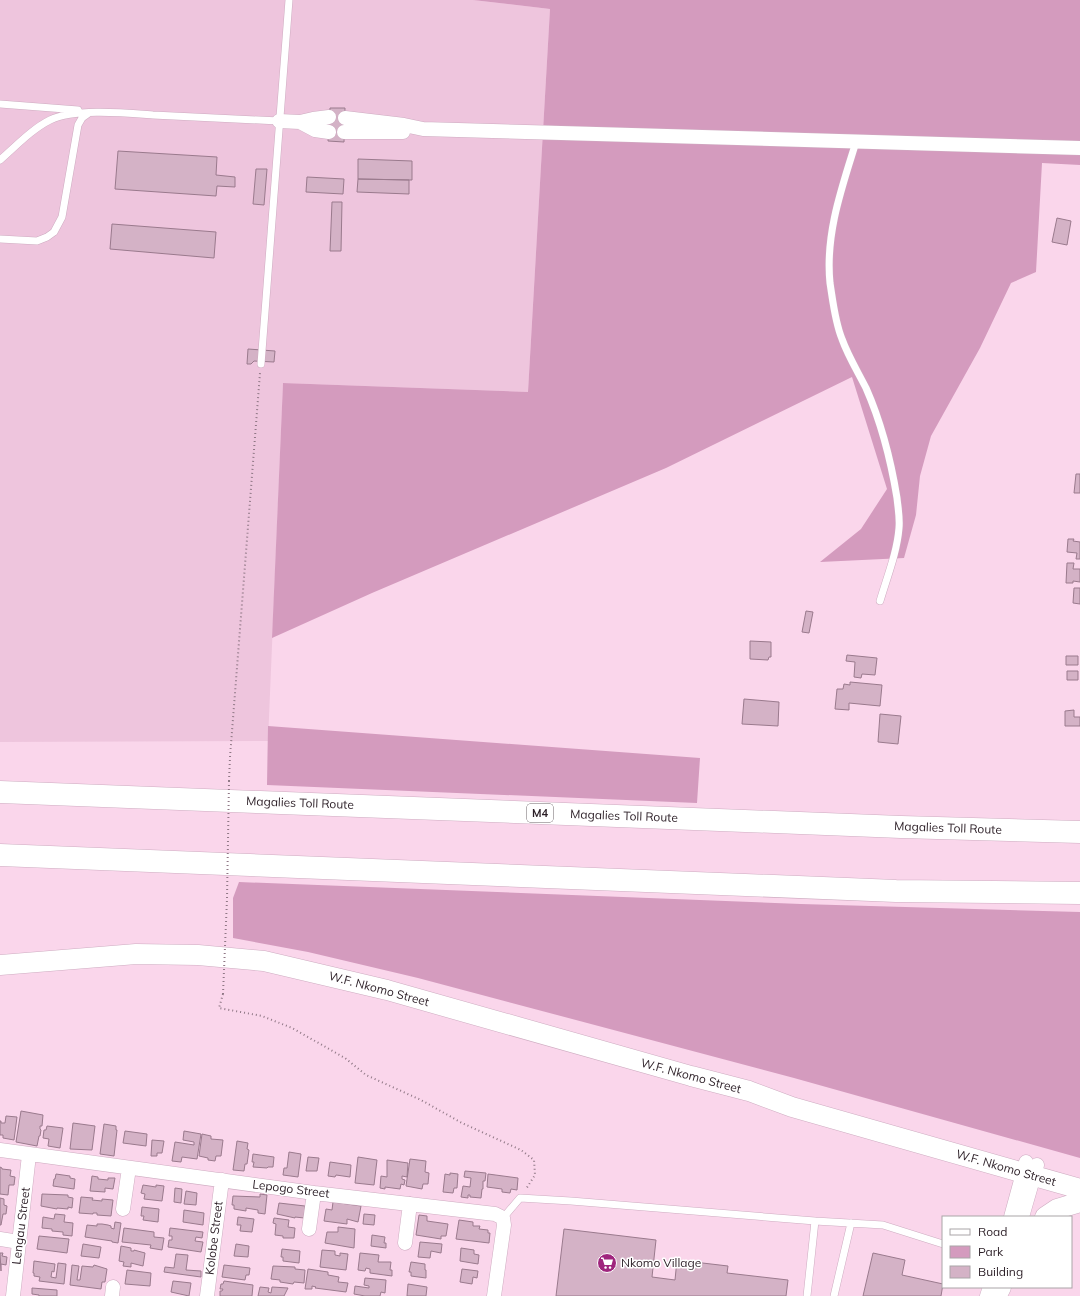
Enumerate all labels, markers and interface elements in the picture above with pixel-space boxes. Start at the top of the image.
street label: Magalies Toll Route [246,793,354,812]
road number: M4 [527,804,553,822]
street label: Magalies Toll Route [570,806,678,825]
street label: Magalies Toll Route [894,818,1002,837]
street label: W.F. Nkomo Street [327,968,431,1009]
street label: W.F. Nkomo Street [639,1055,743,1096]
street label: W.F. Nkomo Street [954,1146,1058,1189]
street label: Lepogo Street [252,1176,330,1201]
street label: Lengau Street [8,1186,33,1265]
street label: Kolobe Street [202,1200,225,1276]
legend [942,1216,1072,1288]
text: Road [978,1224,1007,1239]
text: Park [978,1244,1004,1259]
supermarket icon: Nkomo Village [596,1252,618,1274]
place label: Nkomo Village [621,1255,701,1270]
text: Building [978,1264,1023,1279]

